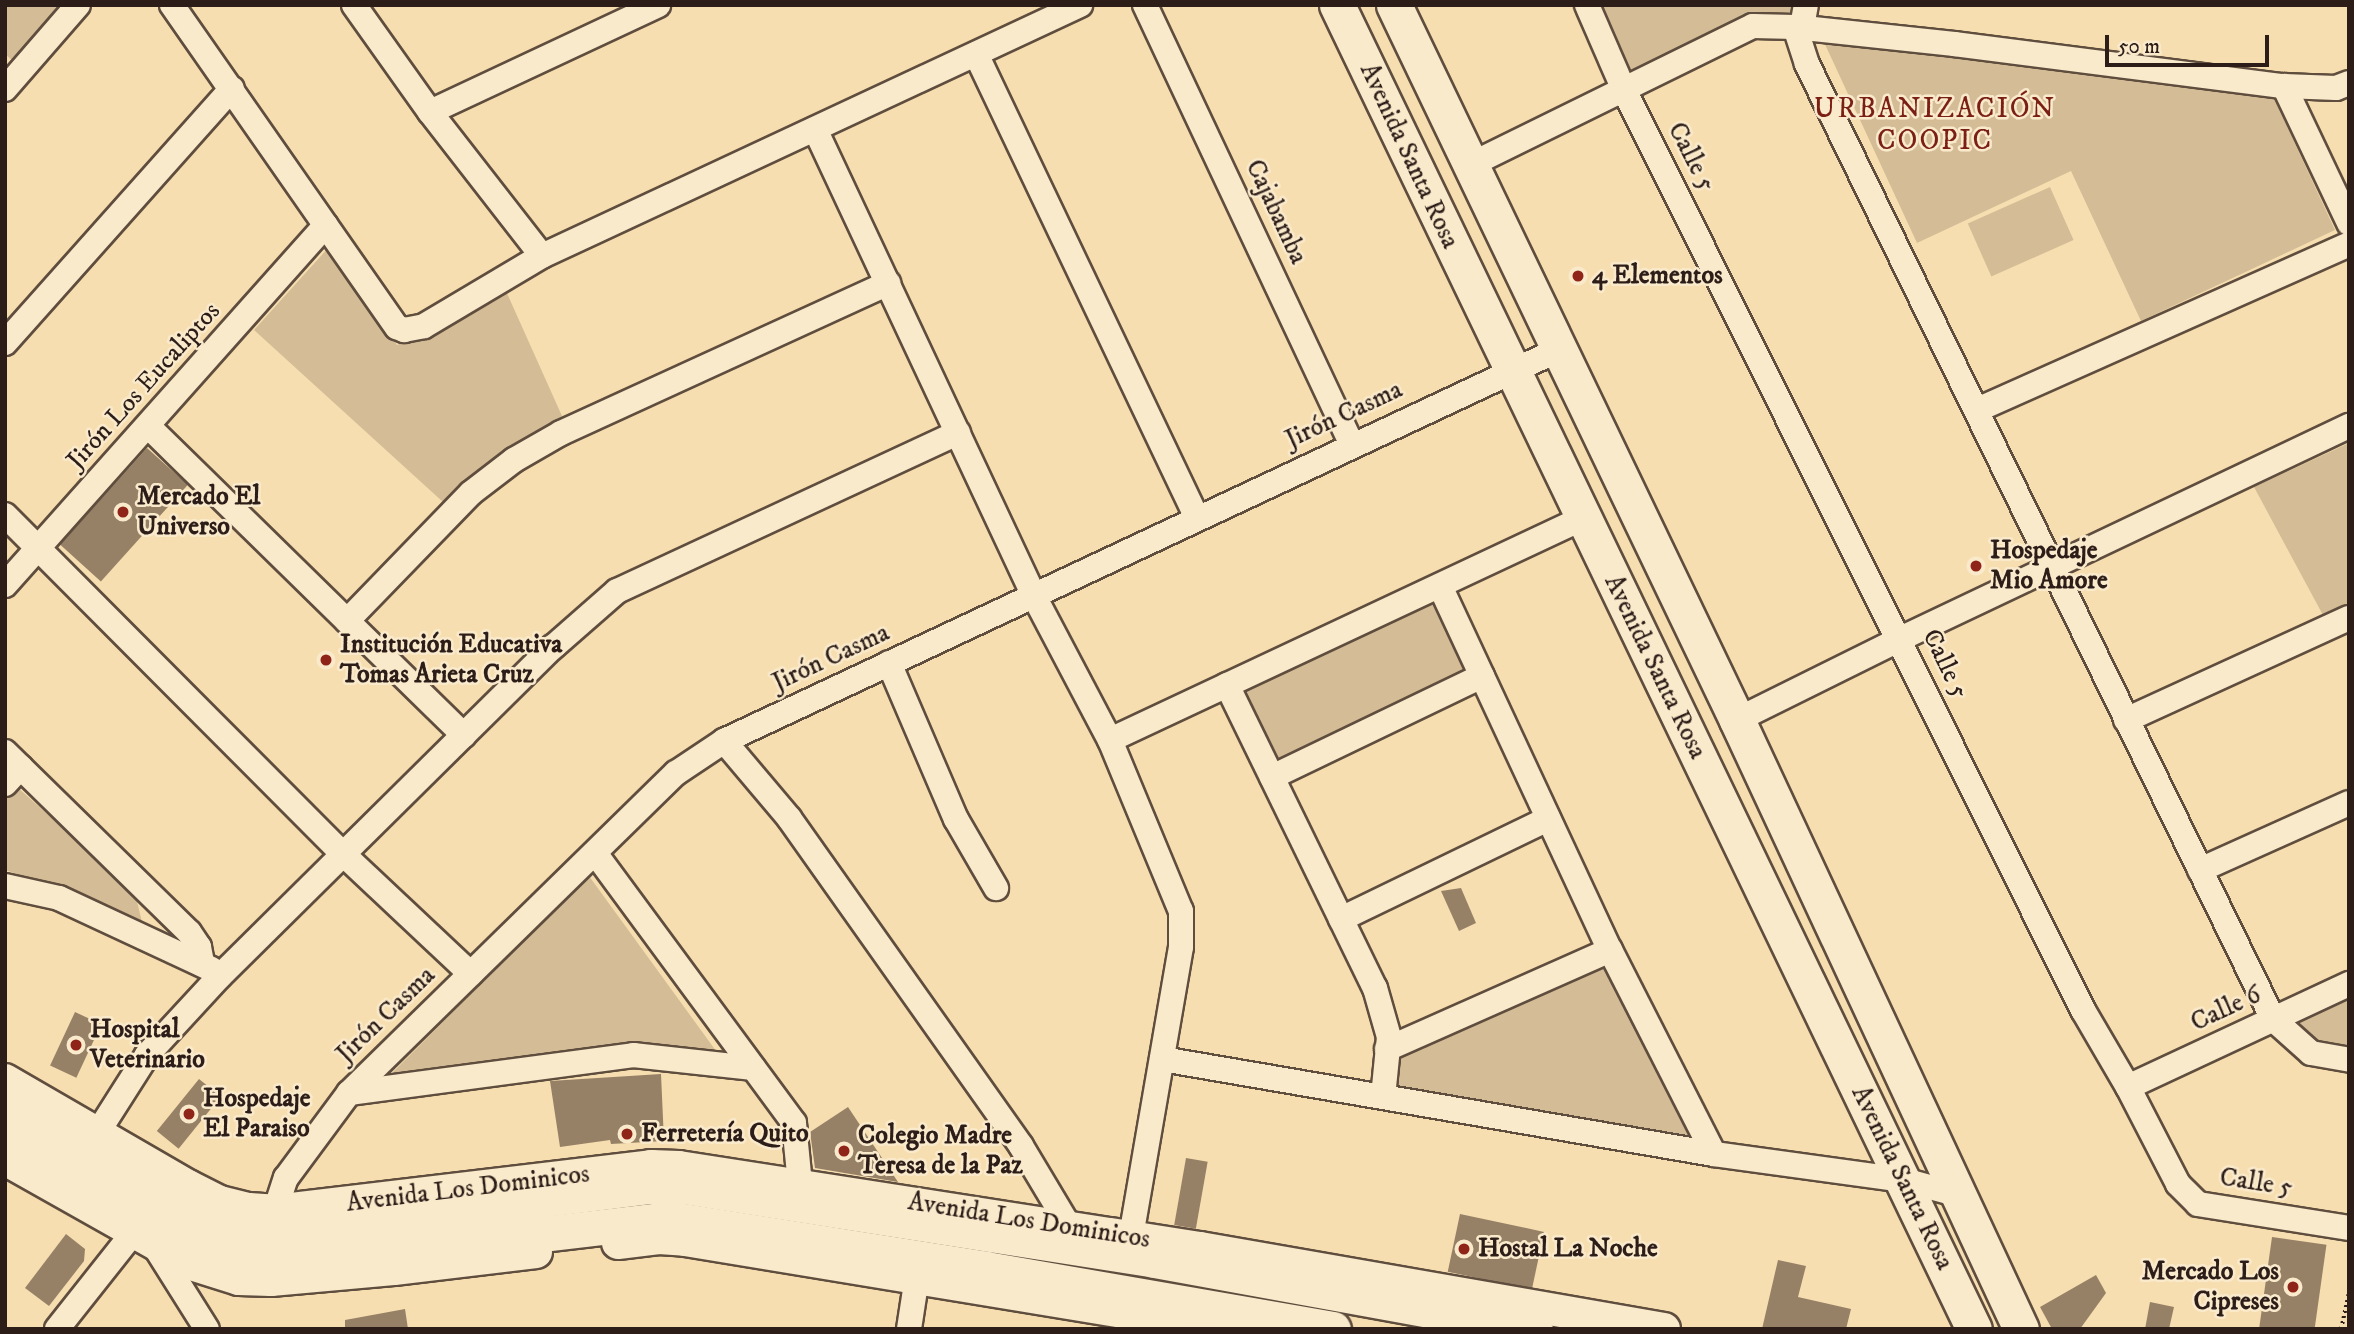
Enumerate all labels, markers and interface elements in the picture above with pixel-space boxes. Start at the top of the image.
scale bar [2109,21,2274,65]
text: 50 m [2118,34,2160,60]
street label: Avenida Santa Rosa [1352,58,1466,254]
district label: URBANIZACIÓN COOPIC [1815,92,2055,158]
street label: Calle 5 [1661,117,1721,197]
street label: Cajabamba [1238,155,1314,269]
place label: 4 Elementos [1592,260,1723,292]
marker: 4 Elementos [1570,268,1586,284]
street label: Jirón Los Eucaliptos [61,296,227,476]
street label: Jirón Casma [1280,374,1408,456]
place label: Mercado El Universo [137,481,260,542]
marker: Mercado El Universo [115,504,131,520]
place label: Hospedaje Mio Amore [1990,535,2108,596]
marker: Hospedaje Mio Amore [1968,558,1984,574]
street label: Avenida Santa Rosa [1597,570,1713,764]
street label: Jirón Casma [767,617,895,699]
street label: Calle 5 [1915,624,1975,704]
place label: Institución Educativa Tomas Arieta Cruz [340,629,562,690]
marker: Institución Educativa Tomas Arieta Cruz [318,652,334,668]
street label: Jirón Casma [330,960,442,1070]
street label: Calle 6 [2186,979,2266,1039]
place label: Hospital Veterinario [90,1014,205,1076]
marker: Hospital Veterinario [68,1037,84,1053]
street label: Avenida Santa Rosa [1844,1081,1960,1275]
place label: Hospedaje El Paraiso [203,1083,311,1144]
marker: Hospedaje El Paraiso [181,1106,197,1122]
place label: Ferretería Quito [641,1118,809,1150]
place label: Colegio Madre Teresa de la Paz [858,1120,1023,1182]
marker: Ferretería Quito [619,1126,635,1142]
marker: Colegio Madre Teresa de la Paz [836,1143,852,1159]
street label: Avenida Los Dominicos [345,1159,591,1219]
street label: Calle 5 [2217,1162,2295,1204]
street label: Avenida Los Dominicos [906,1186,1152,1256]
place label: Hostal La Noche [1478,1233,1658,1265]
marker: Hostal La Noche [1456,1241,1472,1257]
place label: Mercado Los Cipreses [2142,1256,2279,1318]
marker: Mercado Los Cipreses [2285,1279,2301,1295]

